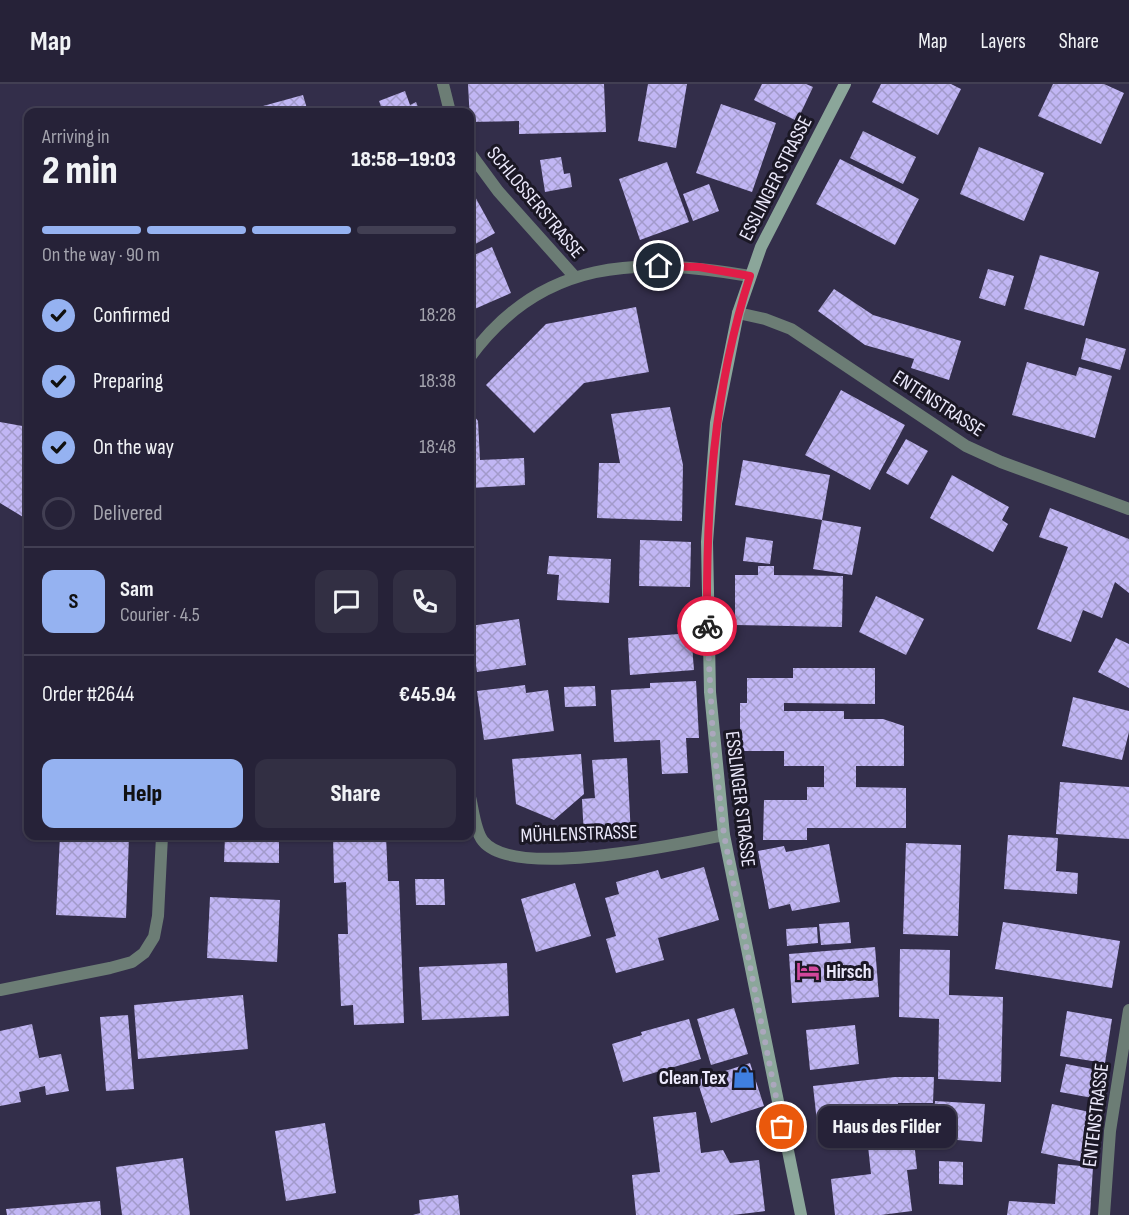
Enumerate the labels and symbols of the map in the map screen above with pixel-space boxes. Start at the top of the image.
street label: ESSLINGER STRASSE [734,112,818,245]
street label: SCHLOSSERSTRASSE [481,142,589,263]
pin [633,240,684,291]
street label: ENTENSTRASSE [888,365,989,442]
courier [677,596,737,656]
street label: ESSLINGER STRASSE [720,730,760,868]
street label: MÜHLENSTRASSE [520,820,638,848]
hotel icon: Hirsch [795,958,821,984]
place label: Hirsch [826,960,872,984]
street label: ENTENSTRASSE [1078,1062,1114,1168]
shop icon: Clean Tex [731,1064,757,1090]
place label: Clean Tex [659,1066,727,1090]
pin [756,1101,807,1152]
callout: Haus des Filder [818,1106,956,1148]

